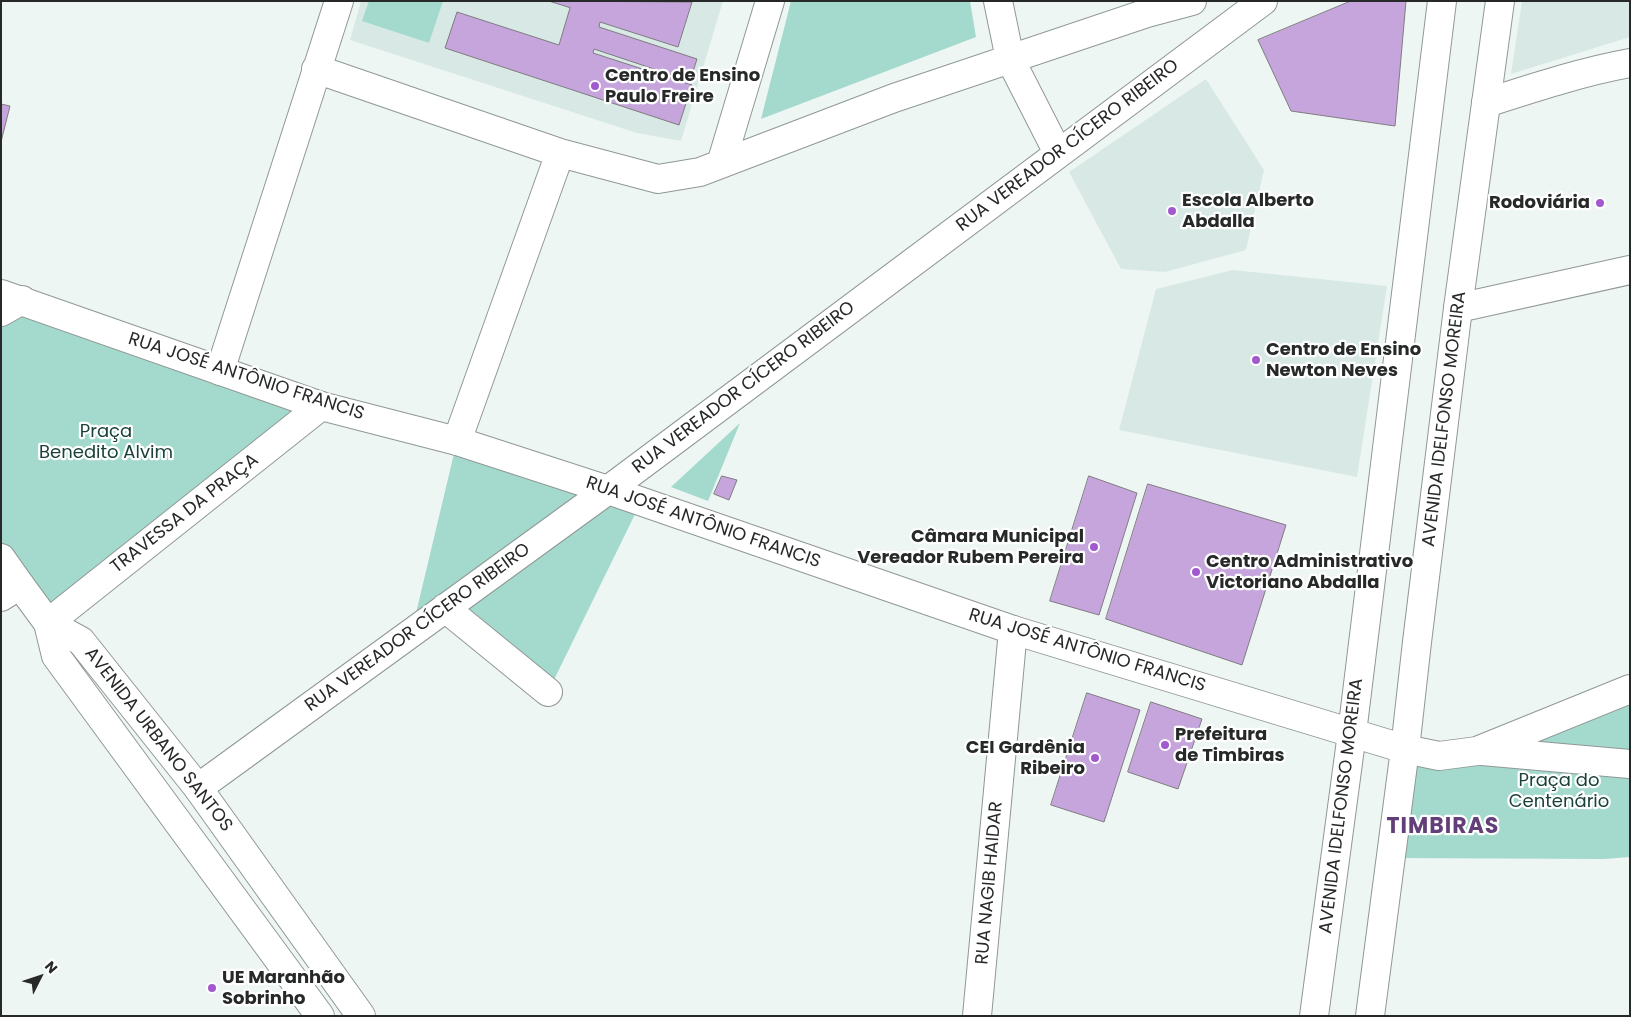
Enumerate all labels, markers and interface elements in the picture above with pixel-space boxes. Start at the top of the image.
street label: RUA VEREADOR CÍCERO RIBEIRO [953,55,1183,237]
place label: Centro de Ensino Paulo Freire [605,65,760,108]
marker: Centro de Ensino Paulo Freire [589,80,601,92]
place label: Escola Alberto Abdalla [1182,190,1314,232]
place label: Rodoviária [1489,192,1590,214]
marker: Rodoviária [1594,197,1606,209]
marker: Escola Alberto Abdalla [1166,205,1178,217]
street label: AVENIDA IDELFONSO MOREIRA [1419,290,1471,548]
street label: RUA VEREADOR CÍCERO RIBEIRO [629,297,859,479]
street label: RUA JOSÉ ANTÔNIO FRANCIS [125,329,367,425]
place label: Centro de Ensino Newton Neves [1266,339,1421,382]
marker: Centro de Ensino Newton Neves [1250,354,1262,366]
park label: Praça Benedito Alvim [39,421,173,464]
street label: TRAVESSA DA PRAÇA [107,450,263,578]
street label: RUA JOSÉ ANTÔNIO FRANCIS [583,473,823,573]
place label: Câmara Municipal Vereador Rubem Pereira [857,526,1084,568]
street label: RUA VEREADOR CÍCERO RIBEIRO [301,539,535,717]
marker: Câmara Municipal Vereador Rubem Pereira [1088,541,1100,553]
place label: Centro Administrativo Victoriano Abdalla [1206,551,1413,594]
marker: Centro Administrativo Victoriano Abdalla [1190,566,1202,578]
street label: RUA JOSÉ ANTÔNIO FRANCIS [966,605,1208,697]
street label: AVENIDA URBANO SANTOS [79,644,237,836]
street label: AVENIDA IDELFONSO MOREIRA [1316,677,1368,935]
place label: Prefeitura de Timbiras [1175,724,1285,766]
place label: CEI Gardênia Ribeiro [966,737,1085,780]
marker: Prefeitura de Timbiras [1159,739,1171,751]
marker: CEI Gardênia Ribeiro [1089,752,1101,764]
park label: Praça do Centenário [1509,770,1609,812]
street label: RUA NAGIB HAIDAR [972,800,1008,966]
district label: TIMBIRAS [1386,814,1500,840]
north arrow [15,952,65,1002]
text: N [40,957,62,978]
place label: UE Maranhão Sobrinho [222,967,345,1010]
marker: UE Maranhão Sobrinho [206,982,218,994]

